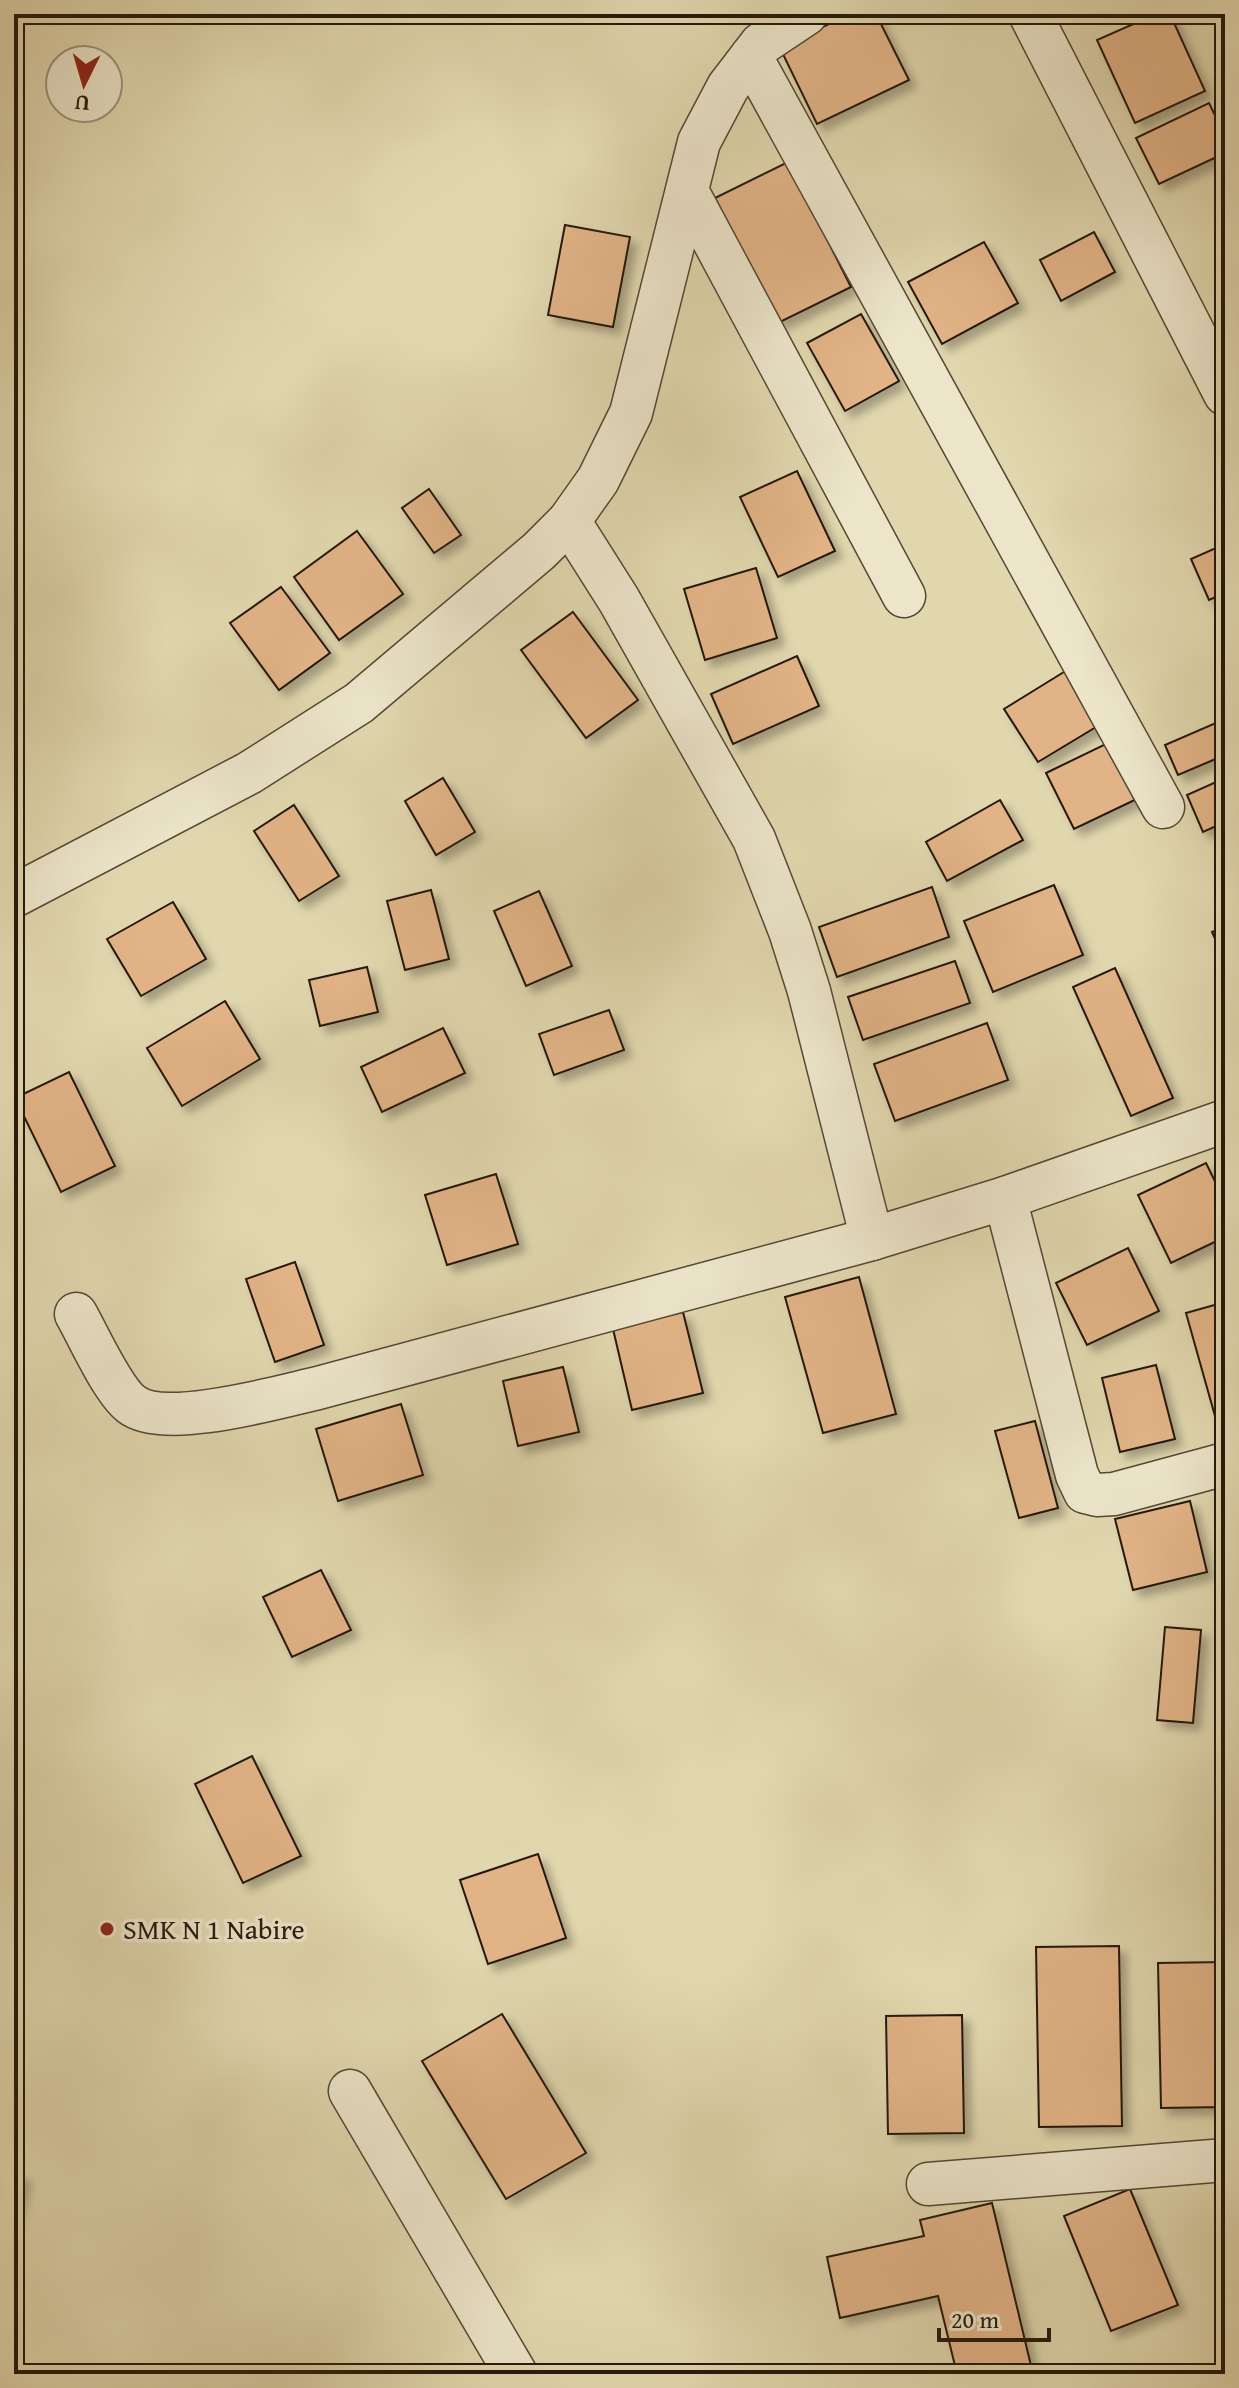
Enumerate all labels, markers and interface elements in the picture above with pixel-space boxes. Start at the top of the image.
north arrow [44,44,124,124]
text: U [73,87,91,121]
place label: SMK N 1 Nabire [123,1908,305,1949]
marker: SMK N 1 Nabire [98,1920,116,1938]
scale bar [939,2292,1049,2342]
text: 20 m [951,2302,999,2337]

